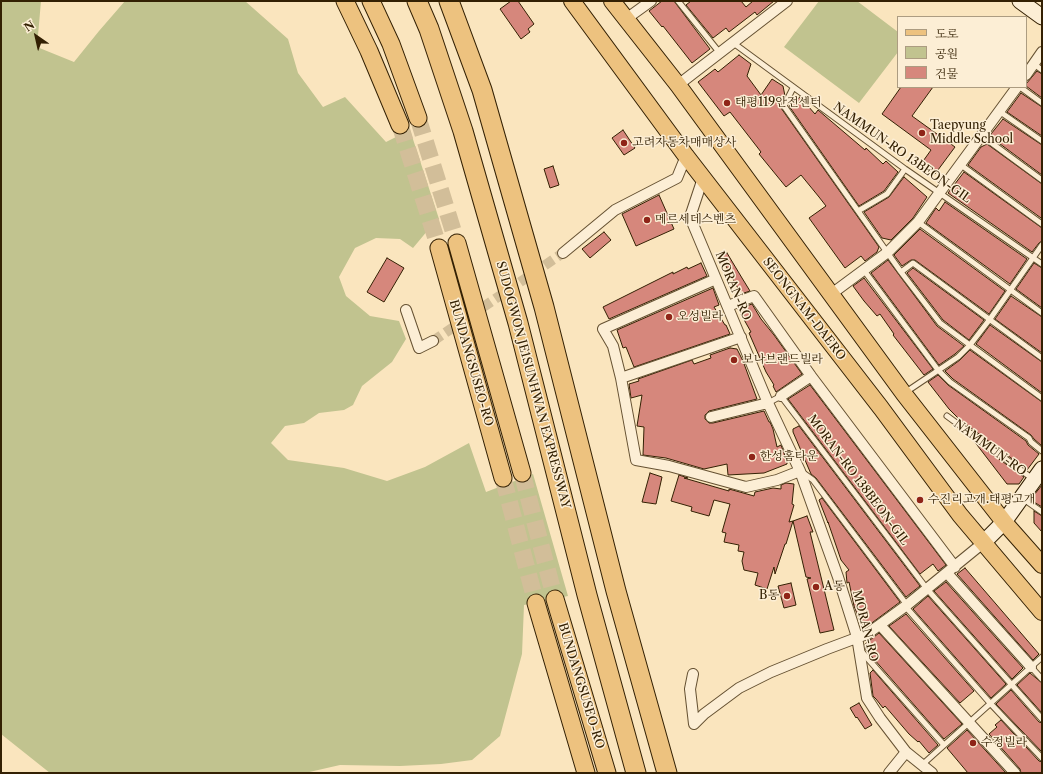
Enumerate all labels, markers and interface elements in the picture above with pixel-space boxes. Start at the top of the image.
north arrow [16,16,56,56]
legend [897,16,1027,88]
text: N [21,18,37,35]
text: 도로 [935,26,958,41]
text: 공원 [935,46,958,61]
text: 건물 [935,66,958,81]
place label: 태평119안전센터 [735,96,822,110]
marker: 태평119안전센터 [722,98,732,108]
street label: NAMMUN-RO 13BEON-GIL [830,100,974,206]
place label: Taepyung Middle School [930,119,1013,147]
marker: Taepyung Middle School [917,128,927,138]
place label: 고려자동차매매상사 [632,136,736,150]
marker: 고려자동차매매상사 [619,138,629,148]
place label: 메르세데스벤츠 [655,213,736,227]
marker: 메르세데스벤츠 [642,215,652,225]
street label: MORAN-RO [712,249,754,323]
street label: SEONGNAM-DAERO [760,255,848,363]
street label: SUDOGWON JE1SUNHWAN EXPRESSWAY [493,260,573,510]
street label: BUNDANGSUSEO-RO [446,298,496,428]
place label: 오성빌라 [677,310,723,324]
marker: 오성빌라 [664,312,674,322]
place label: 보나브랜드빌라 [742,353,823,367]
marker: 보나브랜드빌라 [729,355,739,365]
street label: MORAN-RO 138BEON-GIL [804,412,912,548]
street label: NAMMUN-RO [951,417,1029,479]
place label: 한성홈타운 [760,450,818,464]
marker: 한성홈타운 [747,452,757,462]
place label: 수진리고개.태평고개 [928,493,1035,507]
marker: 수진리고개.태평고개 [915,495,925,505]
place label: A동 [824,580,844,594]
marker: A동 [811,582,821,592]
place label: B동 [759,589,779,603]
street label: MORAN-RO [849,589,881,663]
marker: B동 [782,591,792,601]
street label: BUNDANGSUSEO-RO [555,621,607,751]
place label: 수정빌라 [981,736,1027,750]
marker: 수정빌라 [968,738,978,748]

